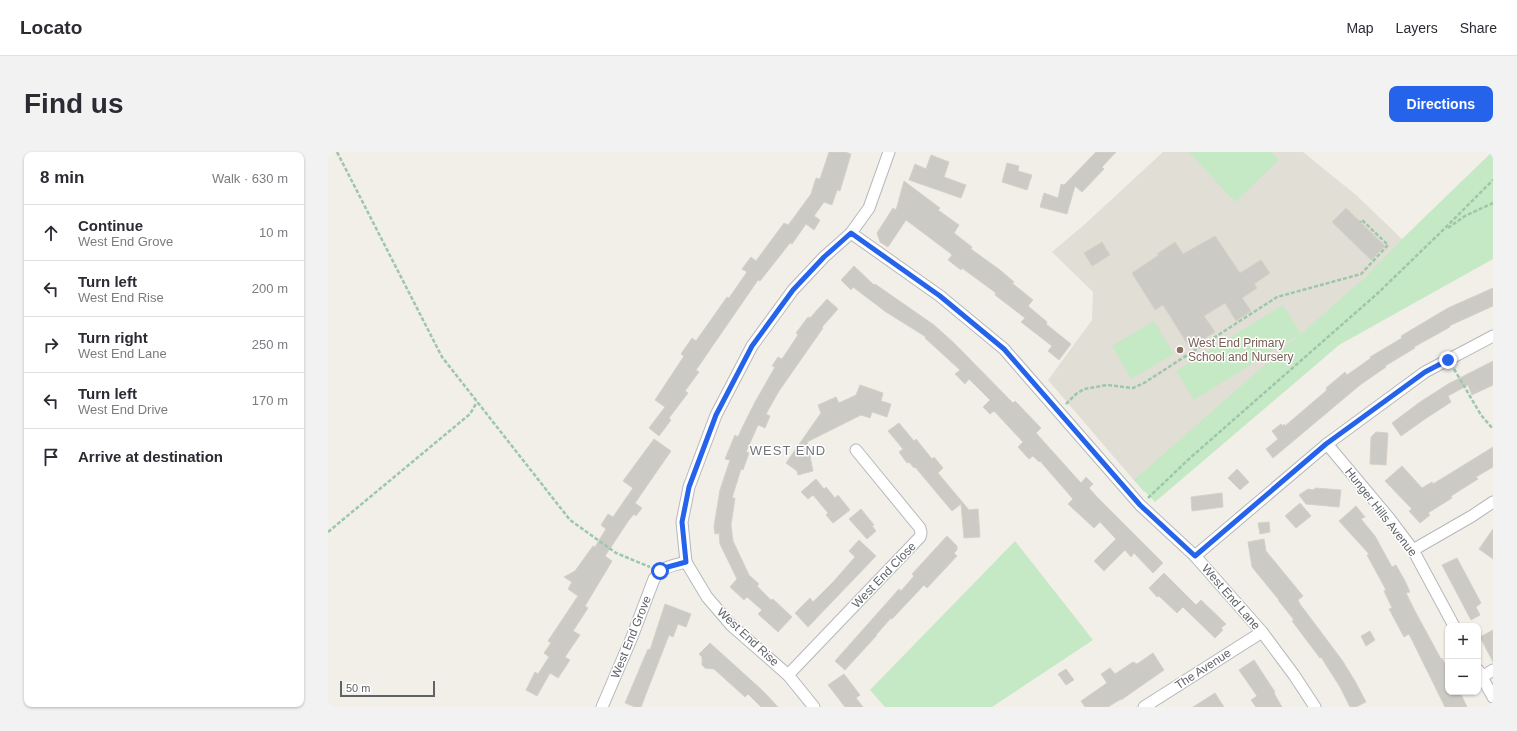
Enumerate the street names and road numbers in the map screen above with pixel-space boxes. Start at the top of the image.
street label: Hunger Hills Avenue [1342,465,1420,559]
street label: West End Close [849,539,919,611]
street label: West End Lane [1199,562,1263,633]
street label: West End Grove [608,593,654,680]
street label: West End Rise [714,605,782,669]
street label: The Avenue [1172,646,1234,692]

